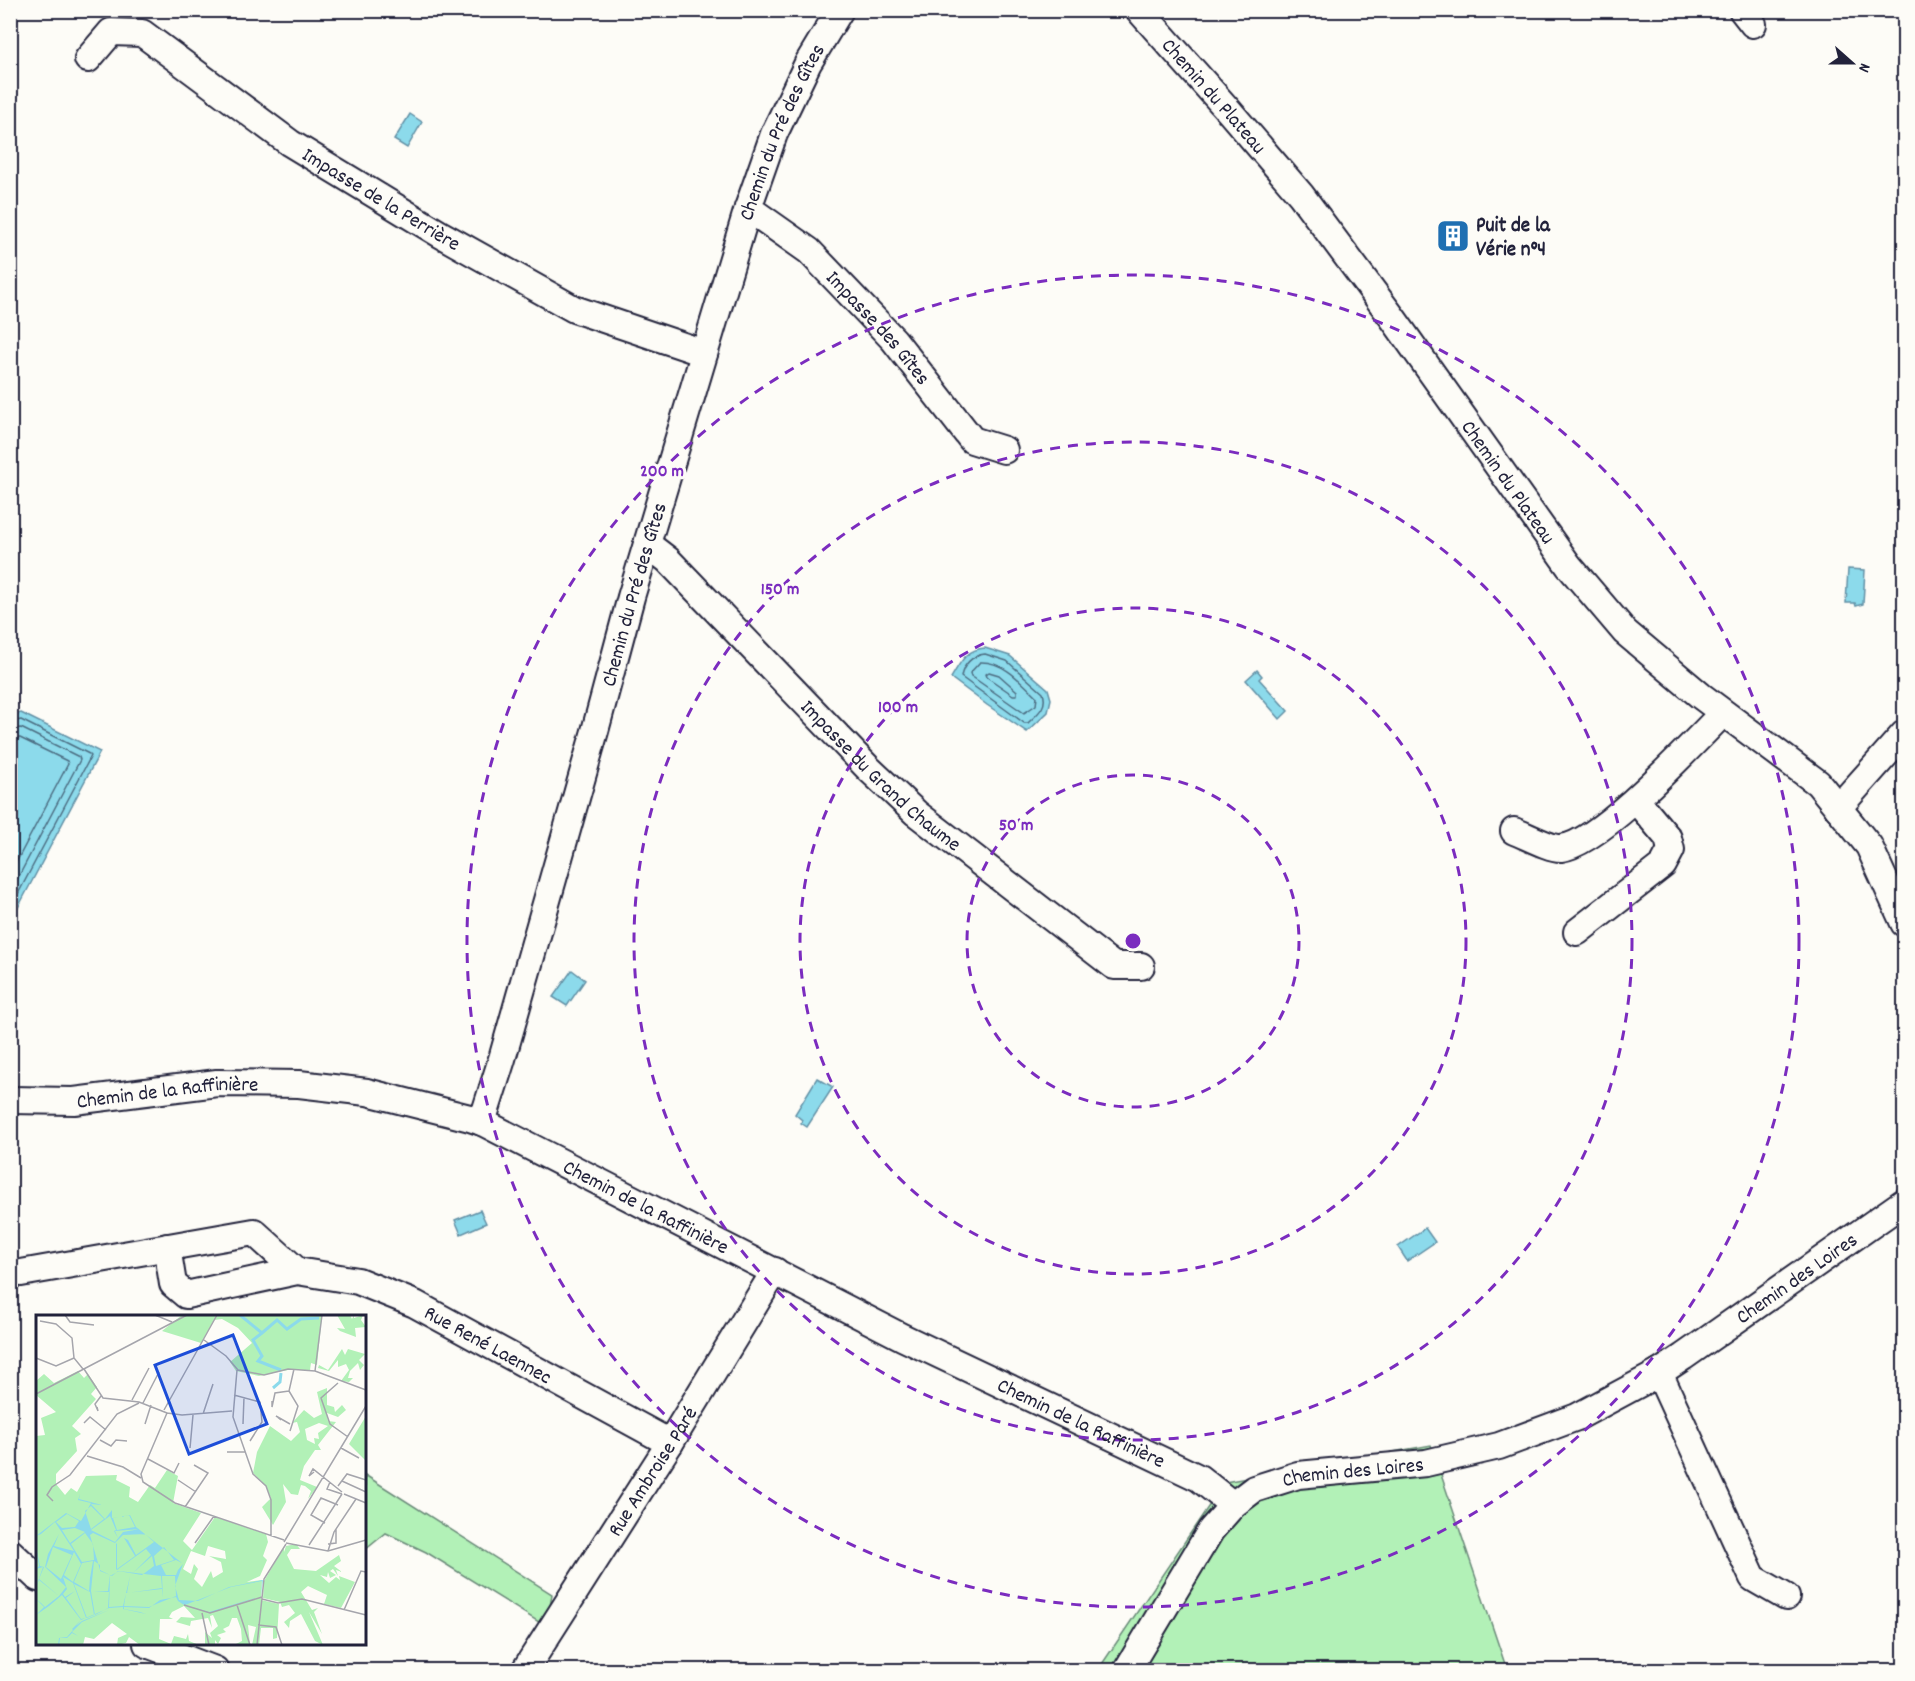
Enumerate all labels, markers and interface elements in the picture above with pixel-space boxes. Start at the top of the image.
street label: Chemin du Plateau [1153,33,1272,162]
north arrow [1822,33,1882,93]
street label: Chemin du Pré des Gîtes [733,39,834,225]
text: N [1851,60,1876,75]
street label: Impasse de la Perrière [295,142,465,260]
place label: Puit de la Vérie n°4 [1476,212,1551,266]
building icon: Puit de la Vérie n°4 [1435,218,1471,254]
street label: Impasse des Gîtes [817,265,936,393]
street label: Chemin du Plateau [1452,415,1561,552]
text: 200 m [640,460,684,485]
street label: Chemin du Pré des Gîtes [596,499,677,690]
text: 150 m [761,578,799,603]
street label: Impasse du Grand Chaume [792,694,966,860]
text: 100 m [878,696,918,721]
text: 50 m [999,814,1033,839]
centre of rings [1123,931,1143,951]
street label: Chemin de la Raffinière [75,1071,258,1119]
street label: Chemin de la Raffinière [557,1154,733,1264]
street label: Chemin des Loires [1731,1227,1865,1333]
street label: Rue René Laennec [418,1300,556,1394]
inset map [36,1315,366,1645]
street label: Chemin de la Raffinière [991,1372,1169,1478]
street label: Rue Ambroise Paré [602,1402,707,1543]
street label: Chemin des Loires [1279,1451,1425,1497]

